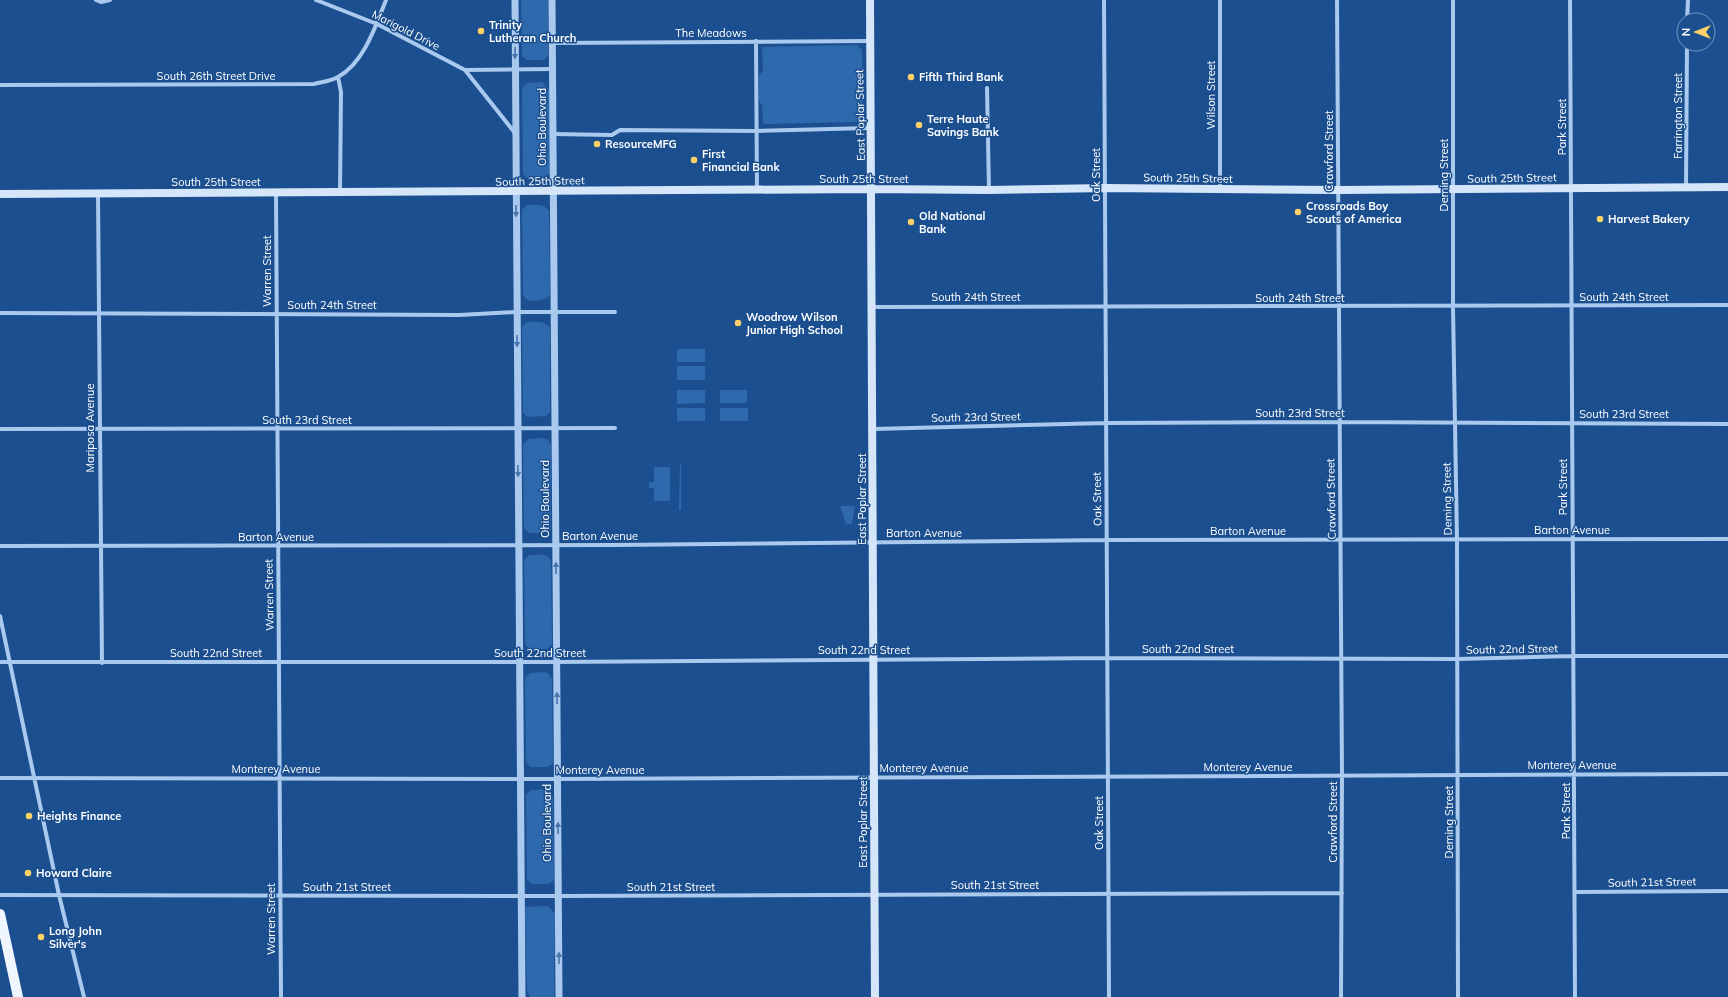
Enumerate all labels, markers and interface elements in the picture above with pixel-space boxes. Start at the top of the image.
street label: Marigold Drive [370,7,442,53]
north arrow [1676,12,1716,52]
place label: Trinity Lutheran Church [489,18,576,45]
marker: Trinity Lutheran Church [476,26,486,36]
street label: The Meadows [675,26,747,40]
text: N [1679,28,1693,36]
one-way arrow [512,47,518,60]
street label: Wilson Street [1204,60,1218,129]
street label: South 26th Street Drive [157,69,275,83]
street label: East Poplar Street [852,69,868,161]
place label: Fifth Third Bank [919,70,1004,84]
marker: Fifth Third Bank [906,72,916,82]
street label: Farrington Street [1671,73,1685,159]
street label: Ohio Boulevard [535,88,549,166]
street label: Park Street [1555,99,1569,155]
street label: Crawford Street [1322,110,1336,192]
place label: Terre Haute Savings Bank [927,112,1000,139]
marker: Terre Haute Savings Bank [914,120,924,130]
place label: ResourceMFG [605,137,677,151]
street label: Deming Street [1437,138,1451,211]
marker: ResourceMFG [592,139,602,149]
place label: First Financial Bank [702,147,780,174]
street label: Oak Street [1089,148,1103,202]
marker: First Financial Bank [689,155,699,165]
street label: South 25th Street [1143,170,1233,186]
street label: South 25th Street [1467,170,1557,186]
street label: South 25th Street [819,172,909,186]
street label: South 25th Street [495,173,585,189]
street label: South 25th Street [171,175,261,189]
place label: Crossroads Boy Scouts of America [1306,199,1402,226]
one-way arrow [513,205,519,218]
marker: Crossroads Boy Scouts of America [1293,207,1303,217]
place label: Old National Bank [919,209,985,236]
place label: Harvest Bakery [1608,212,1690,226]
marker: Harvest Bakery [1595,214,1605,224]
marker: Old National Bank [906,217,916,227]
street label: Warren Street [260,235,274,307]
street label: South 24th Street [931,290,1021,304]
street label: South 24th Street [1579,290,1669,304]
street label: South 24th Street [1255,291,1345,305]
street label: South 24th Street [287,298,377,312]
place label: Woodrow Wilson Junior High School [746,310,843,337]
marker: Woodrow Wilson Junior High School [733,318,743,328]
one-way arrow [514,335,520,348]
street label: Mariposa Avenue [83,384,97,472]
street label: South 23rd Street [1255,406,1345,420]
street label: South 23rd Street [1579,407,1669,421]
street label: South 23rd Street [931,409,1021,425]
street label: South 23rd Street [262,413,352,427]
street label: East Poplar Street [855,453,869,545]
street label: Crawford Street [1323,458,1339,540]
street label: Park Street [1556,459,1570,515]
street label: Ohio Boulevard [538,460,552,538]
street label: Deming Street [1439,462,1455,536]
one-way arrow [515,465,521,478]
street label: Oak Street [1090,472,1104,526]
street label: Barton Avenue [1534,523,1610,537]
street label: Barton Avenue [1210,524,1286,538]
street label: Barton Avenue [886,526,962,540]
street label: Barton Avenue [562,529,638,543]
street label: Barton Avenue [238,530,314,544]
street label: Warren Street [261,559,277,631]
one-way arrow [553,561,559,574]
street label: South 22nd Street [1466,641,1558,657]
street label: South 22nd Street [1142,642,1234,656]
street label: South 22nd Street [818,643,910,657]
street label: South 22nd Street [170,646,262,660]
street label: South 22nd Street [494,646,586,660]
one-way arrow [554,691,560,704]
street label: Monterey Avenue [1528,758,1616,772]
street label: Monterey Avenue [1204,760,1292,774]
street label: Monterey Avenue [880,761,968,775]
street label: Monterey Avenue [232,762,320,776]
street label: Monterey Avenue [556,763,644,777]
street label: East Poplar Street [856,776,870,868]
street label: Crawford Street [1326,781,1340,863]
street label: Park Street [1559,783,1573,839]
street label: Ohio Boulevard [540,784,554,862]
street label: Deming Street [1442,785,1456,858]
street label: Oak Street [1092,796,1106,850]
place label: Heights Finance [37,809,121,823]
marker: Heights Finance [24,811,34,821]
one-way arrow [555,821,561,834]
place label: Howard Claire [36,866,112,880]
marker: Howard Claire [23,868,33,878]
street label: South 21st Street [1608,874,1696,890]
street label: South 21st Street [951,878,1039,892]
street label: South 21st Street [303,880,391,894]
street label: South 21st Street [627,880,715,894]
street label: Warren Street [264,883,278,955]
place label: Long John Silver's [49,924,102,951]
marker: Long John Silver's [36,932,46,942]
one-way arrow [556,951,562,964]

